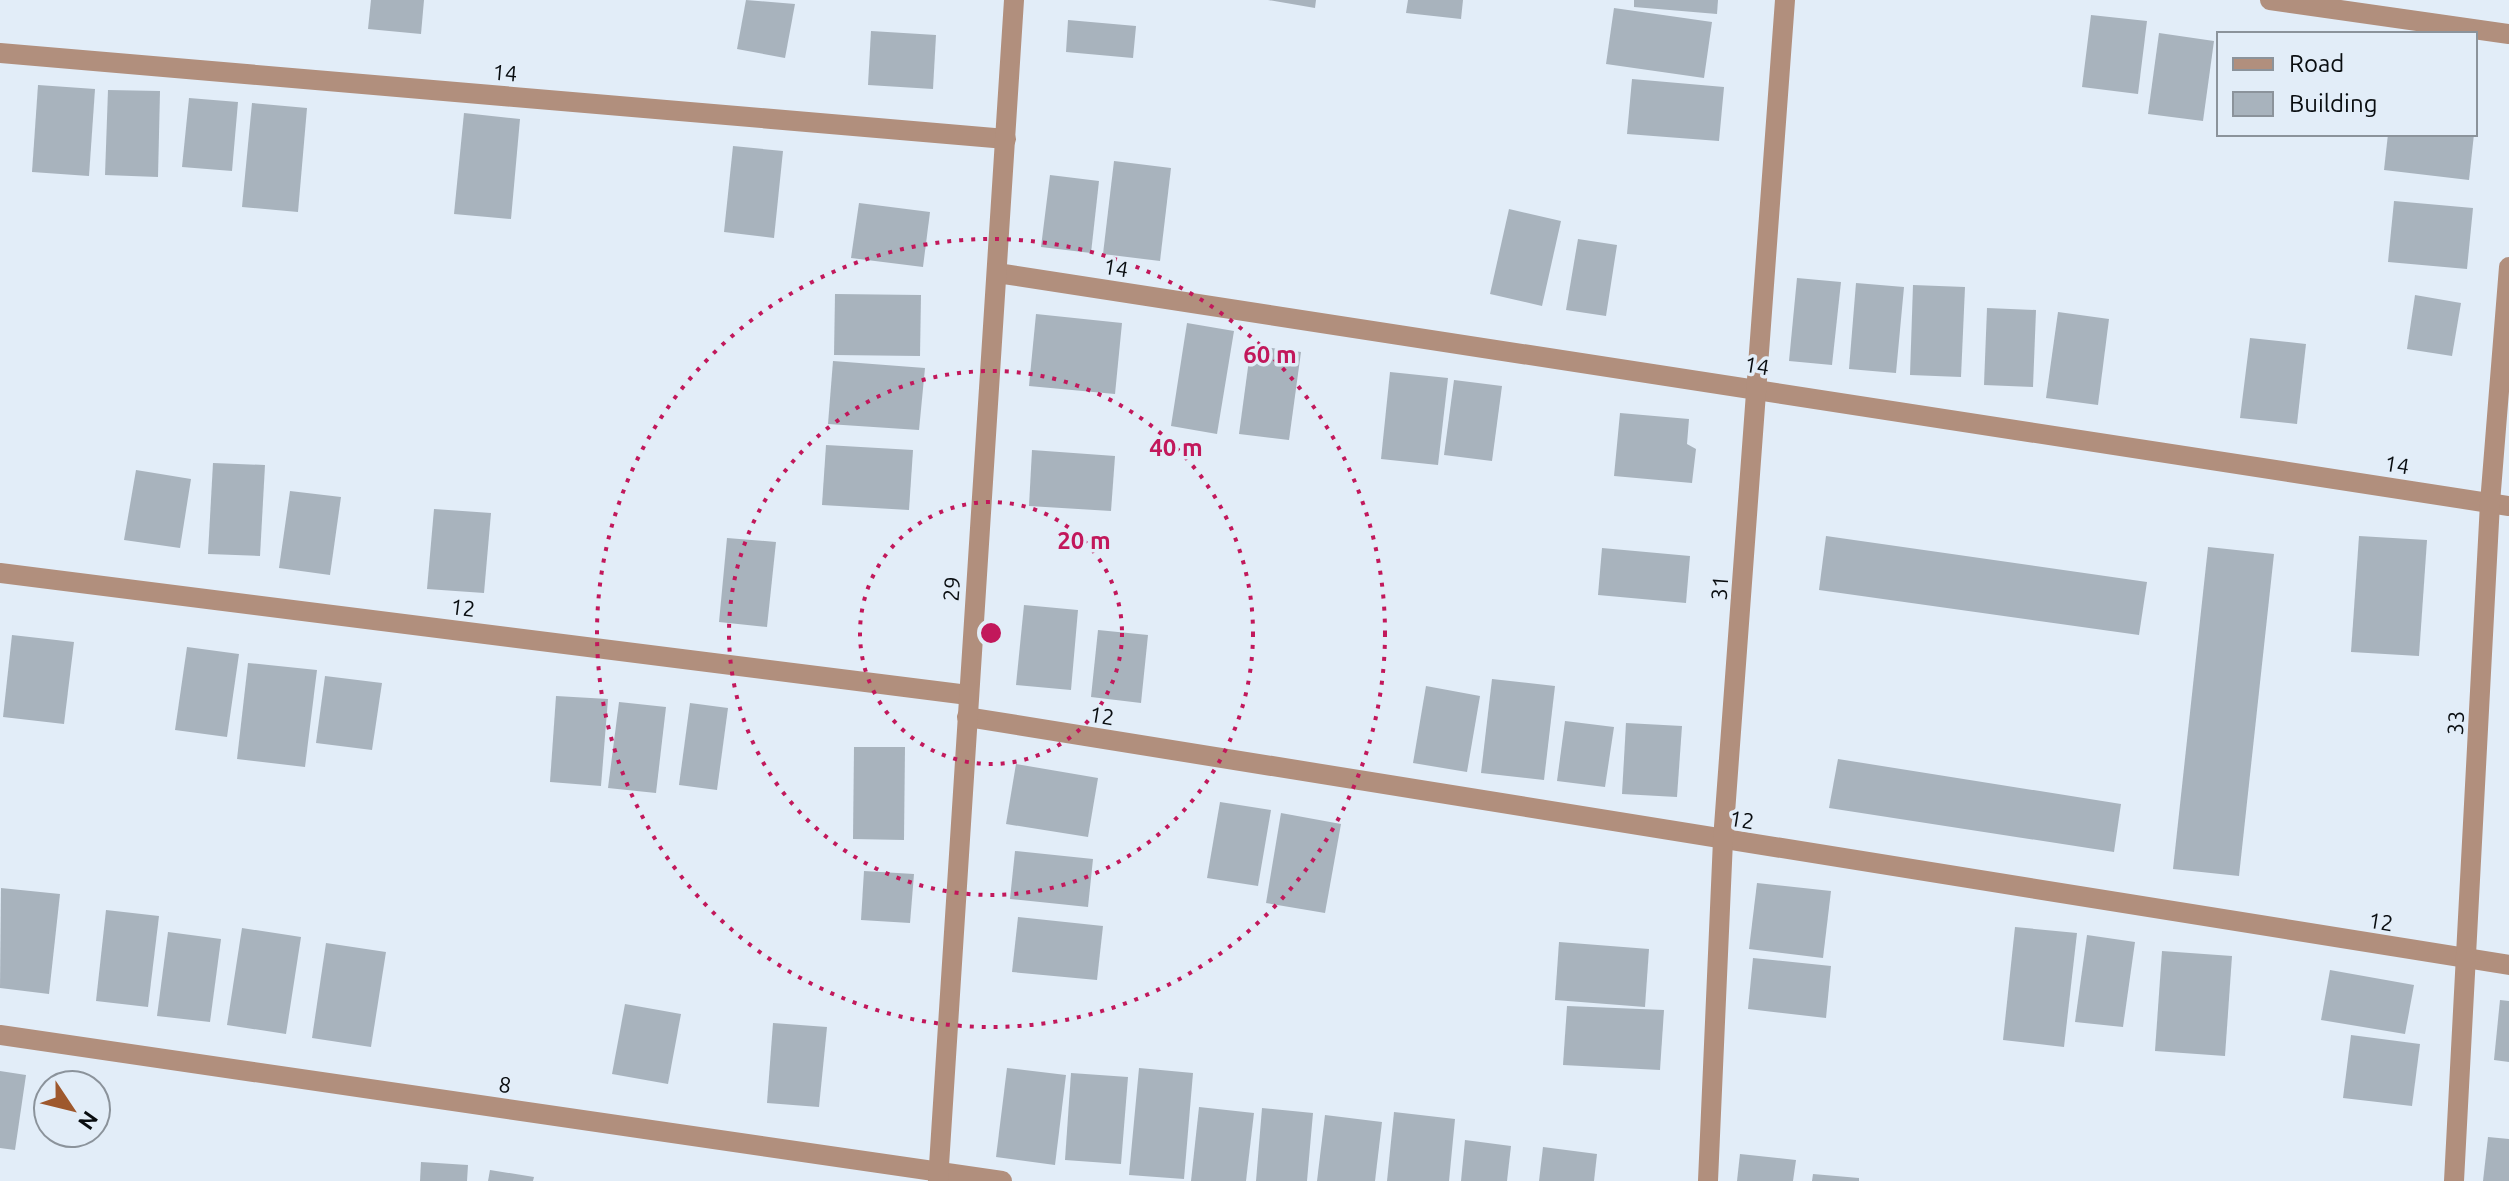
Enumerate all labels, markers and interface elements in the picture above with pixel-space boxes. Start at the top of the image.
legend [2217,32,2477,136]
text: Road [2289,50,2344,77]
street label: 14 [492,58,518,86]
text: Building [2289,90,2377,117]
street label: 14 [1102,253,1130,281]
text: 60 m [1243,341,1297,368]
street label: 14 [1743,351,1771,379]
text: 40 m [1149,434,1203,461]
street label: 14 [2383,450,2411,478]
text: 20 m [1057,527,1111,554]
street label: 31 [1706,575,1732,601]
street label: 29 [938,576,964,602]
street label: 12 [449,593,477,621]
centre of rings [977,619,1005,647]
street label: 12 [1088,701,1116,729]
street label: 33 [2442,710,2468,736]
street label: 12 [1728,805,1756,833]
street label: 12 [2367,907,2395,935]
north arrow [32,1069,112,1149]
street label: 8 [497,1071,513,1097]
text: N [74,1107,104,1135]

